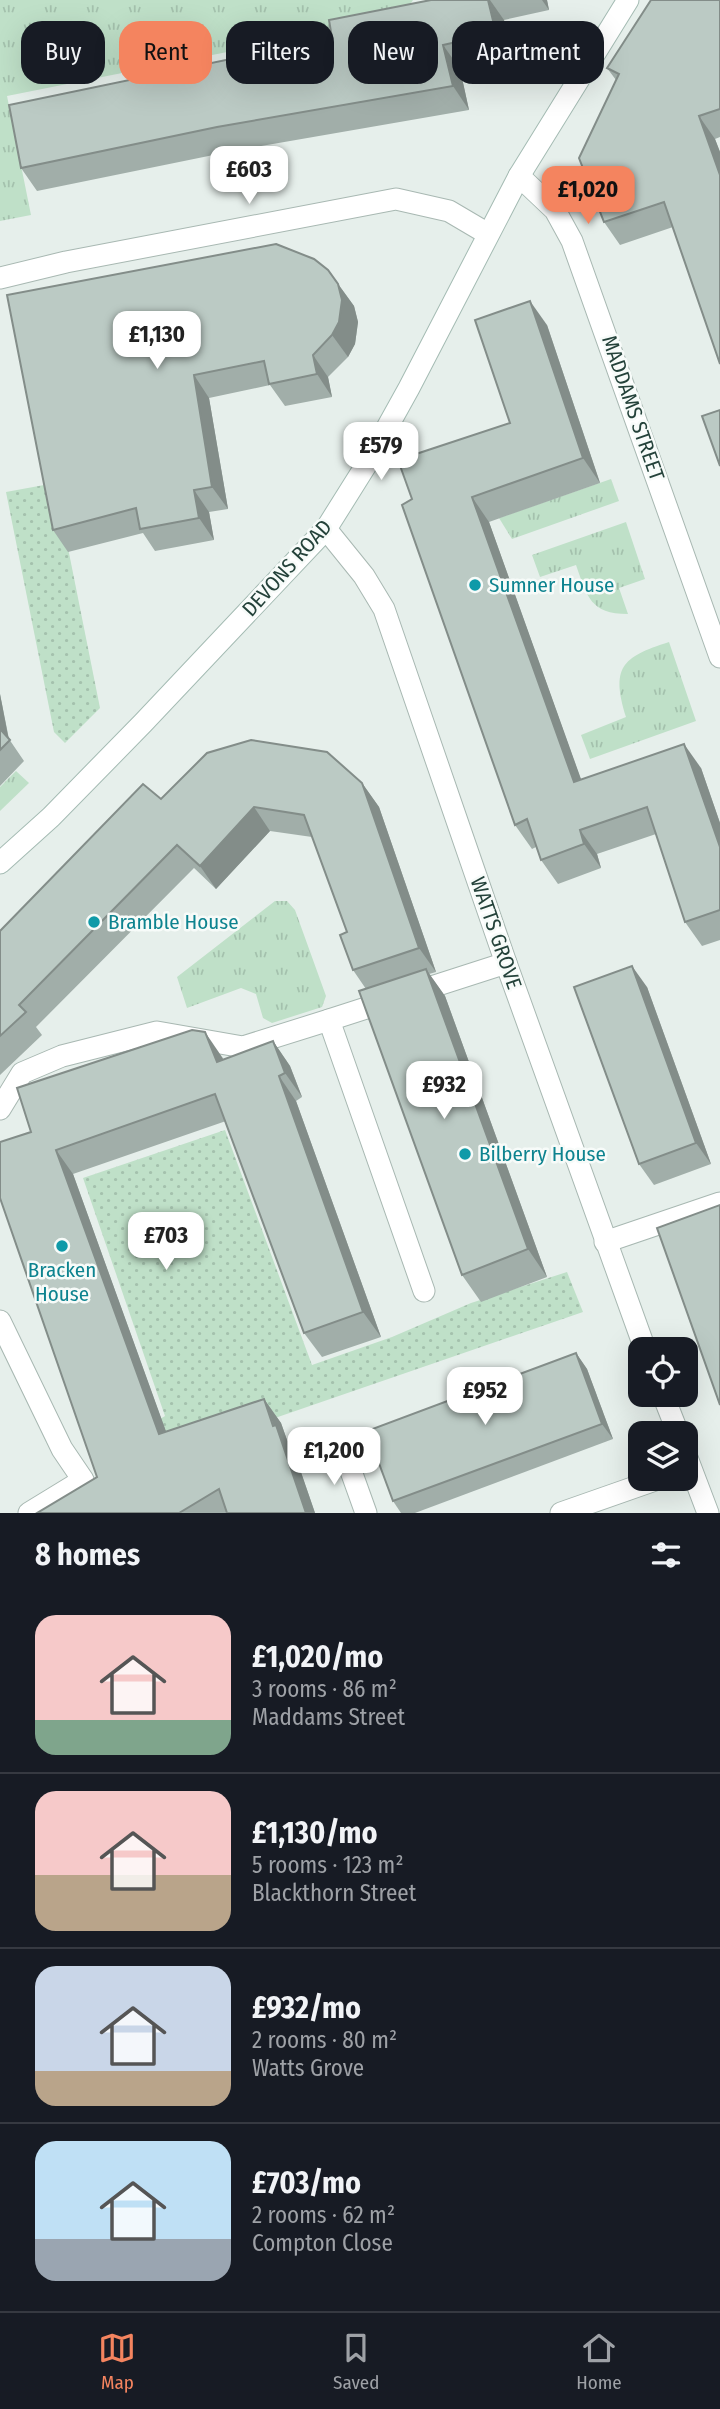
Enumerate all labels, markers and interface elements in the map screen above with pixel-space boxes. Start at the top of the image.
chip: Buy [21,21,105,84]
chip: Rent [119,21,212,84]
chip: Filters [226,21,334,84]
chip: New [348,21,438,84]
chip: Apartment [452,21,604,84]
pin: £603 [208,146,290,206]
text: £603 [226,155,272,183]
pin: £1,020 [531,166,645,226]
text: £1,020 [558,175,618,203]
pin: £1,130 [100,312,214,371]
text: £1,130 [129,320,185,348]
street label: MADDAMS STREET [596,332,670,484]
pin: £579 [340,422,422,482]
text: £579 [359,431,403,459]
street label: DEVONS ROAD [237,514,337,622]
place label: Sumner House [489,572,614,598]
marker: Sumner House [467,577,483,593]
street label: WATTS GROVE [465,873,527,993]
place label: Bramble House [108,909,239,935]
marker: Bramble House [86,914,102,930]
pin: £932 [403,1062,485,1121]
text: £932 [422,1070,466,1098]
place label: Bilberry House [479,1141,606,1167]
marker: Bilberry House [457,1146,473,1162]
pin: £703 [125,1212,207,1272]
text: £703 [144,1221,188,1249]
marker: Bracken House [54,1238,70,1254]
place label: Bracken House [28,1257,96,1307]
map controls [628,1337,698,1491]
button: locate [628,1337,698,1407]
pin: £952 [444,1368,526,1427]
text: £952 [463,1376,507,1404]
button: layers [628,1421,698,1491]
pin: £1,200 [277,1428,391,1487]
text: £1,200 [303,1436,365,1464]
icon: filters [647,1536,685,1574]
text: 8 homes [35,1537,140,1573]
text: £1,020/mo [252,1639,383,1675]
icon: home [91,1643,175,1727]
text: 3 rooms · 86 m² [252,1675,397,1703]
text: Maddams Street [252,1703,405,1731]
text: £1,130/mo [252,1815,377,1851]
icon: home [91,1819,175,1903]
text: 5 rooms · 123 m² [252,1851,403,1879]
text: Blackthorn Street [252,1879,416,1907]
text: £932/mo [252,1990,361,2026]
icon: home [91,1994,175,2078]
text: 2 rooms · 80 m² [252,2026,397,2054]
text: Watts Grove [252,2054,364,2082]
text: £703/mo [252,2165,361,2201]
icon: home [91,2169,175,2253]
text: 2 rooms · 62 m² [252,2201,395,2229]
text: Compton Close [252,2229,393,2257]
tab: Map [98,2329,136,2394]
tab: Saved [333,2329,379,2394]
tab: Home [576,2329,622,2394]

